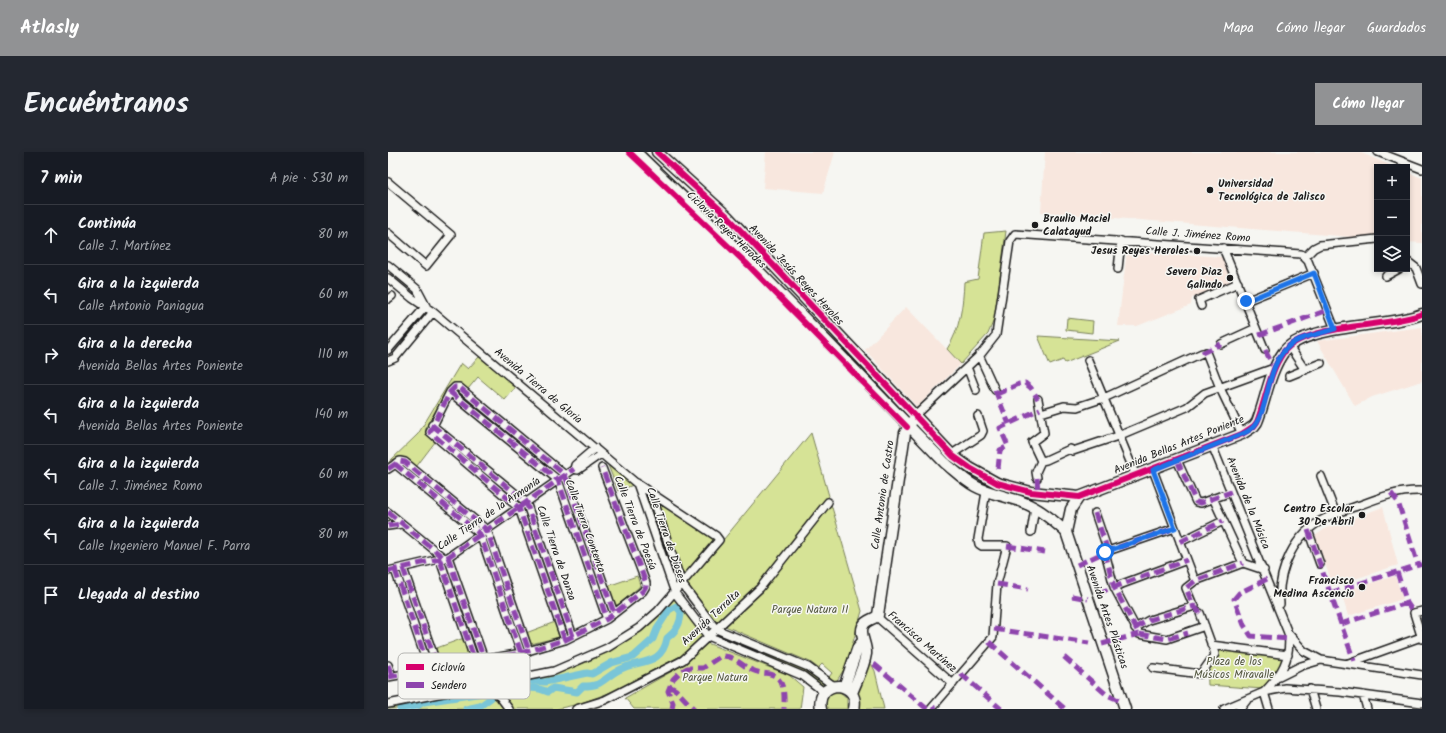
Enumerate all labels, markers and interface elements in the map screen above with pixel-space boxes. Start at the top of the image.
text: Atlasly [20,13,79,43]
text: Mapa [1223,17,1254,39]
text: Cómo llegar [1276,17,1345,39]
text: Guardados [1367,17,1426,39]
text: Encuéntranos [24,82,189,127]
button: Cómo llegar [1315,83,1422,125]
map controls [1374,164,1410,272]
button: + [1374,164,1410,200]
text: 7 min [40,165,82,192]
text: A pie · 530 m [270,168,348,189]
place label: Universidad Tecnológica de Jalisco [1218,175,1325,206]
marker: Universidad Tecnológica de Jalisco [1205,185,1215,195]
street label: Ciclovía Reyes Herodes [682,187,770,273]
button: − [1374,200,1410,236]
place label: Braulio Maciel Calatayud [1043,210,1110,241]
text: Continúa [78,212,136,236]
street label: Avenida Jesús Reyes Heroles [744,220,848,330]
marker: Braulio Maciel Calatayud [1030,220,1040,230]
street label: Calle J. Jiménez Romo [1145,222,1251,248]
icon: ahead [40,224,62,246]
text: 80 m [318,224,348,245]
text: Calle J. Martínez [78,236,171,257]
button: layers [1374,236,1410,272]
place label: Jesus Reyes Heroles [1091,242,1190,260]
marker: Jesus Reyes Heroles [1192,246,1202,256]
place label: Severo Diaz Galindo [1166,263,1222,294]
text: Gira a la izquierda [78,272,199,296]
marker: Severo Diaz Galindo [1225,273,1235,283]
icon: left [40,284,62,306]
text: 60 m [319,284,348,305]
route end [1237,292,1255,310]
text: Calle Antonio Paniagua [78,296,204,317]
text: Gira a la derecha [78,332,192,356]
street label: Avenida Tierra de Gloria [490,343,586,429]
icon: right [40,344,62,366]
text: 110 m [318,344,348,365]
text: Avenida Bellas Artes Poniente [78,356,243,377]
text: Gira a la izquierda [78,392,199,416]
icon: left [40,404,62,426]
text: 140 m [315,404,348,425]
street label: Avenida Bellas Artes Poniente [1111,411,1247,479]
text: Avenida Bellas Artes Poniente [78,416,243,437]
street label: Calle Antonio de Castro [866,439,900,551]
text: Gira a la izquierda [78,452,199,476]
street label: Avenida de la Música [1221,454,1275,552]
icon: left [40,464,62,486]
text: 60 m [319,464,348,485]
street label: Calle Tierra de la Armonía [434,473,544,555]
street label: Calle Tierra de Poesía [609,473,661,573]
text: Calle J. Jiménez Romo [78,476,202,497]
street label: Calle Tierra Contenta [560,477,610,575]
street label: Calle Tierra de Dioses [641,484,691,586]
place label: Centro Escolar 30 De Abril [1283,500,1355,531]
street label: Calle Tierra de Danza [531,503,581,603]
marker: Centro Escolar 30 De Abril [1357,510,1367,520]
text: Gira a la izquierda [78,512,199,536]
icon: left [40,524,62,546]
text: 80 m [318,524,348,545]
text: Calle Ingeniero Manuel F. Parra [78,536,250,557]
route start [1096,543,1114,561]
street label: Avenida Artes Plásticas [1081,563,1133,672]
place label: Francisco Medina Ascencio [1273,572,1354,603]
marker: Francisco Medina Ascencio [1357,582,1367,592]
text: Llegada al destino [78,583,200,607]
icon: arrive [40,584,62,606]
street label: Avenida Terralta [677,586,745,650]
park label: Parque Natura II [772,601,848,619]
street label: Francisco Martínez [883,607,961,677]
legend [398,653,530,699]
park label: Plaza de los Músicos Miravalle [1194,653,1274,684]
text: Ciclovía [431,659,465,677]
park label: Parque Natura [682,669,748,687]
text: Sendero [431,677,467,695]

